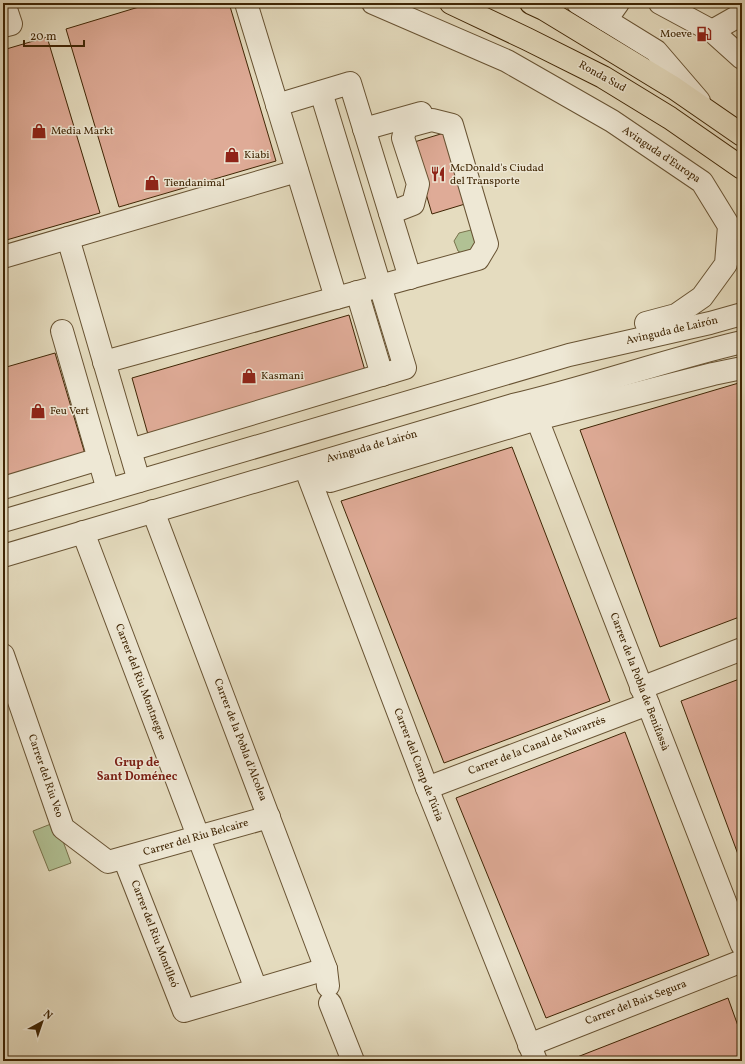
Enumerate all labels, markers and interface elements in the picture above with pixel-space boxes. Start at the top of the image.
scale bar [24,22,84,48]
fuel station icon: Moeve [695,25,713,43]
place label: Moeve [660,27,692,42]
text: 20 m [30,29,57,45]
street label: Ronda Sud [576,58,628,96]
shop icon: Media Markt [30,122,48,140]
street label: Avinguda d'Europa [619,123,704,187]
place label: Media Markt [51,124,114,139]
shop icon: Kiabi [223,146,241,164]
place label: Kiabi [244,148,270,163]
place label: McDonald's Ciudad del Transporte [450,161,544,189]
restaurant icon: McDonald's Ciudad del Transporte [429,165,447,183]
shop icon: Tiendanimal [143,174,161,192]
place label: Tiendanimal [164,176,225,191]
street label: Avinguda de Lairón [624,313,720,349]
shop icon: Kasmani [240,367,258,385]
place label: Kasmani [261,369,304,384]
shop icon: Feu Vert [29,402,47,420]
place label: Feu Vert [50,404,89,419]
street label: Avinguda de Lairón [325,427,420,467]
street label: Carrer de la Pobla de Benifassà [606,611,673,754]
street label: Carrer del Riu Montnegre [111,622,169,742]
street label: Carrer de la Pobla d'Alcolea [210,677,271,804]
street label: Carrer del Camp de Túria [389,706,447,824]
street label: Carrer de la Canal de Navarrés [466,713,608,779]
street label: Carrer del Riu Veo [24,732,66,820]
district label: Grup de Sant Doménec [97,755,178,785]
street label: Carrer del Riu Belcaire [142,816,250,860]
street label: Carrer del Riu Montlleó [127,878,181,990]
street label: Carrer del Baix Segura [583,977,689,1029]
north arrow [22,1002,62,1042]
text: N [40,1007,55,1024]

